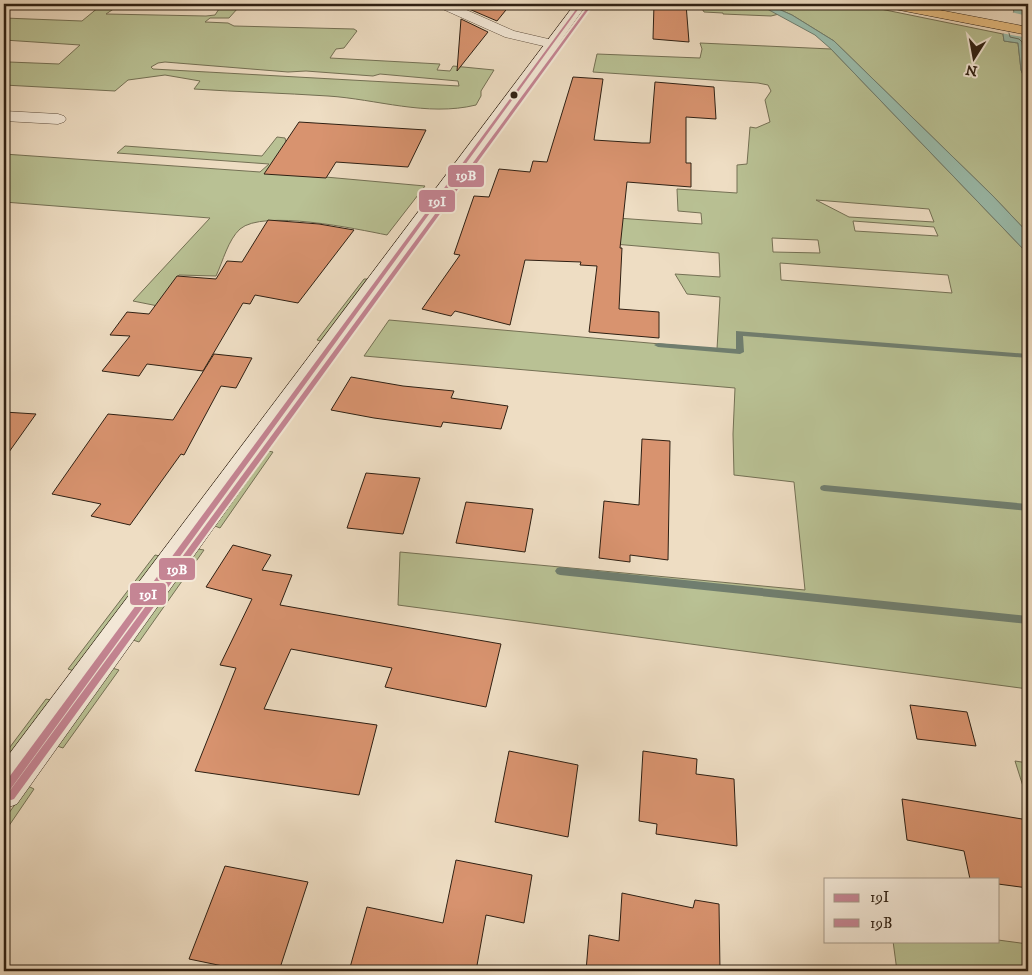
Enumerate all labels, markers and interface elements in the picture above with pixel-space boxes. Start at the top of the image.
north arrow [950,32,1000,82]
text: N [964,60,979,80]
unlabelled marker [509,90,519,100]
line badge: 19B [447,164,485,188]
text: 19B [456,167,477,185]
line badge: 19I [418,189,456,213]
text: 19I [428,193,446,211]
line badge: 19B [158,557,196,581]
text: 19B [167,561,188,579]
line badge: 19I [129,582,167,606]
text: 19I [139,586,157,604]
legend [824,878,1000,942]
text: 19I [870,888,889,907]
text: 19B [870,914,892,933]

